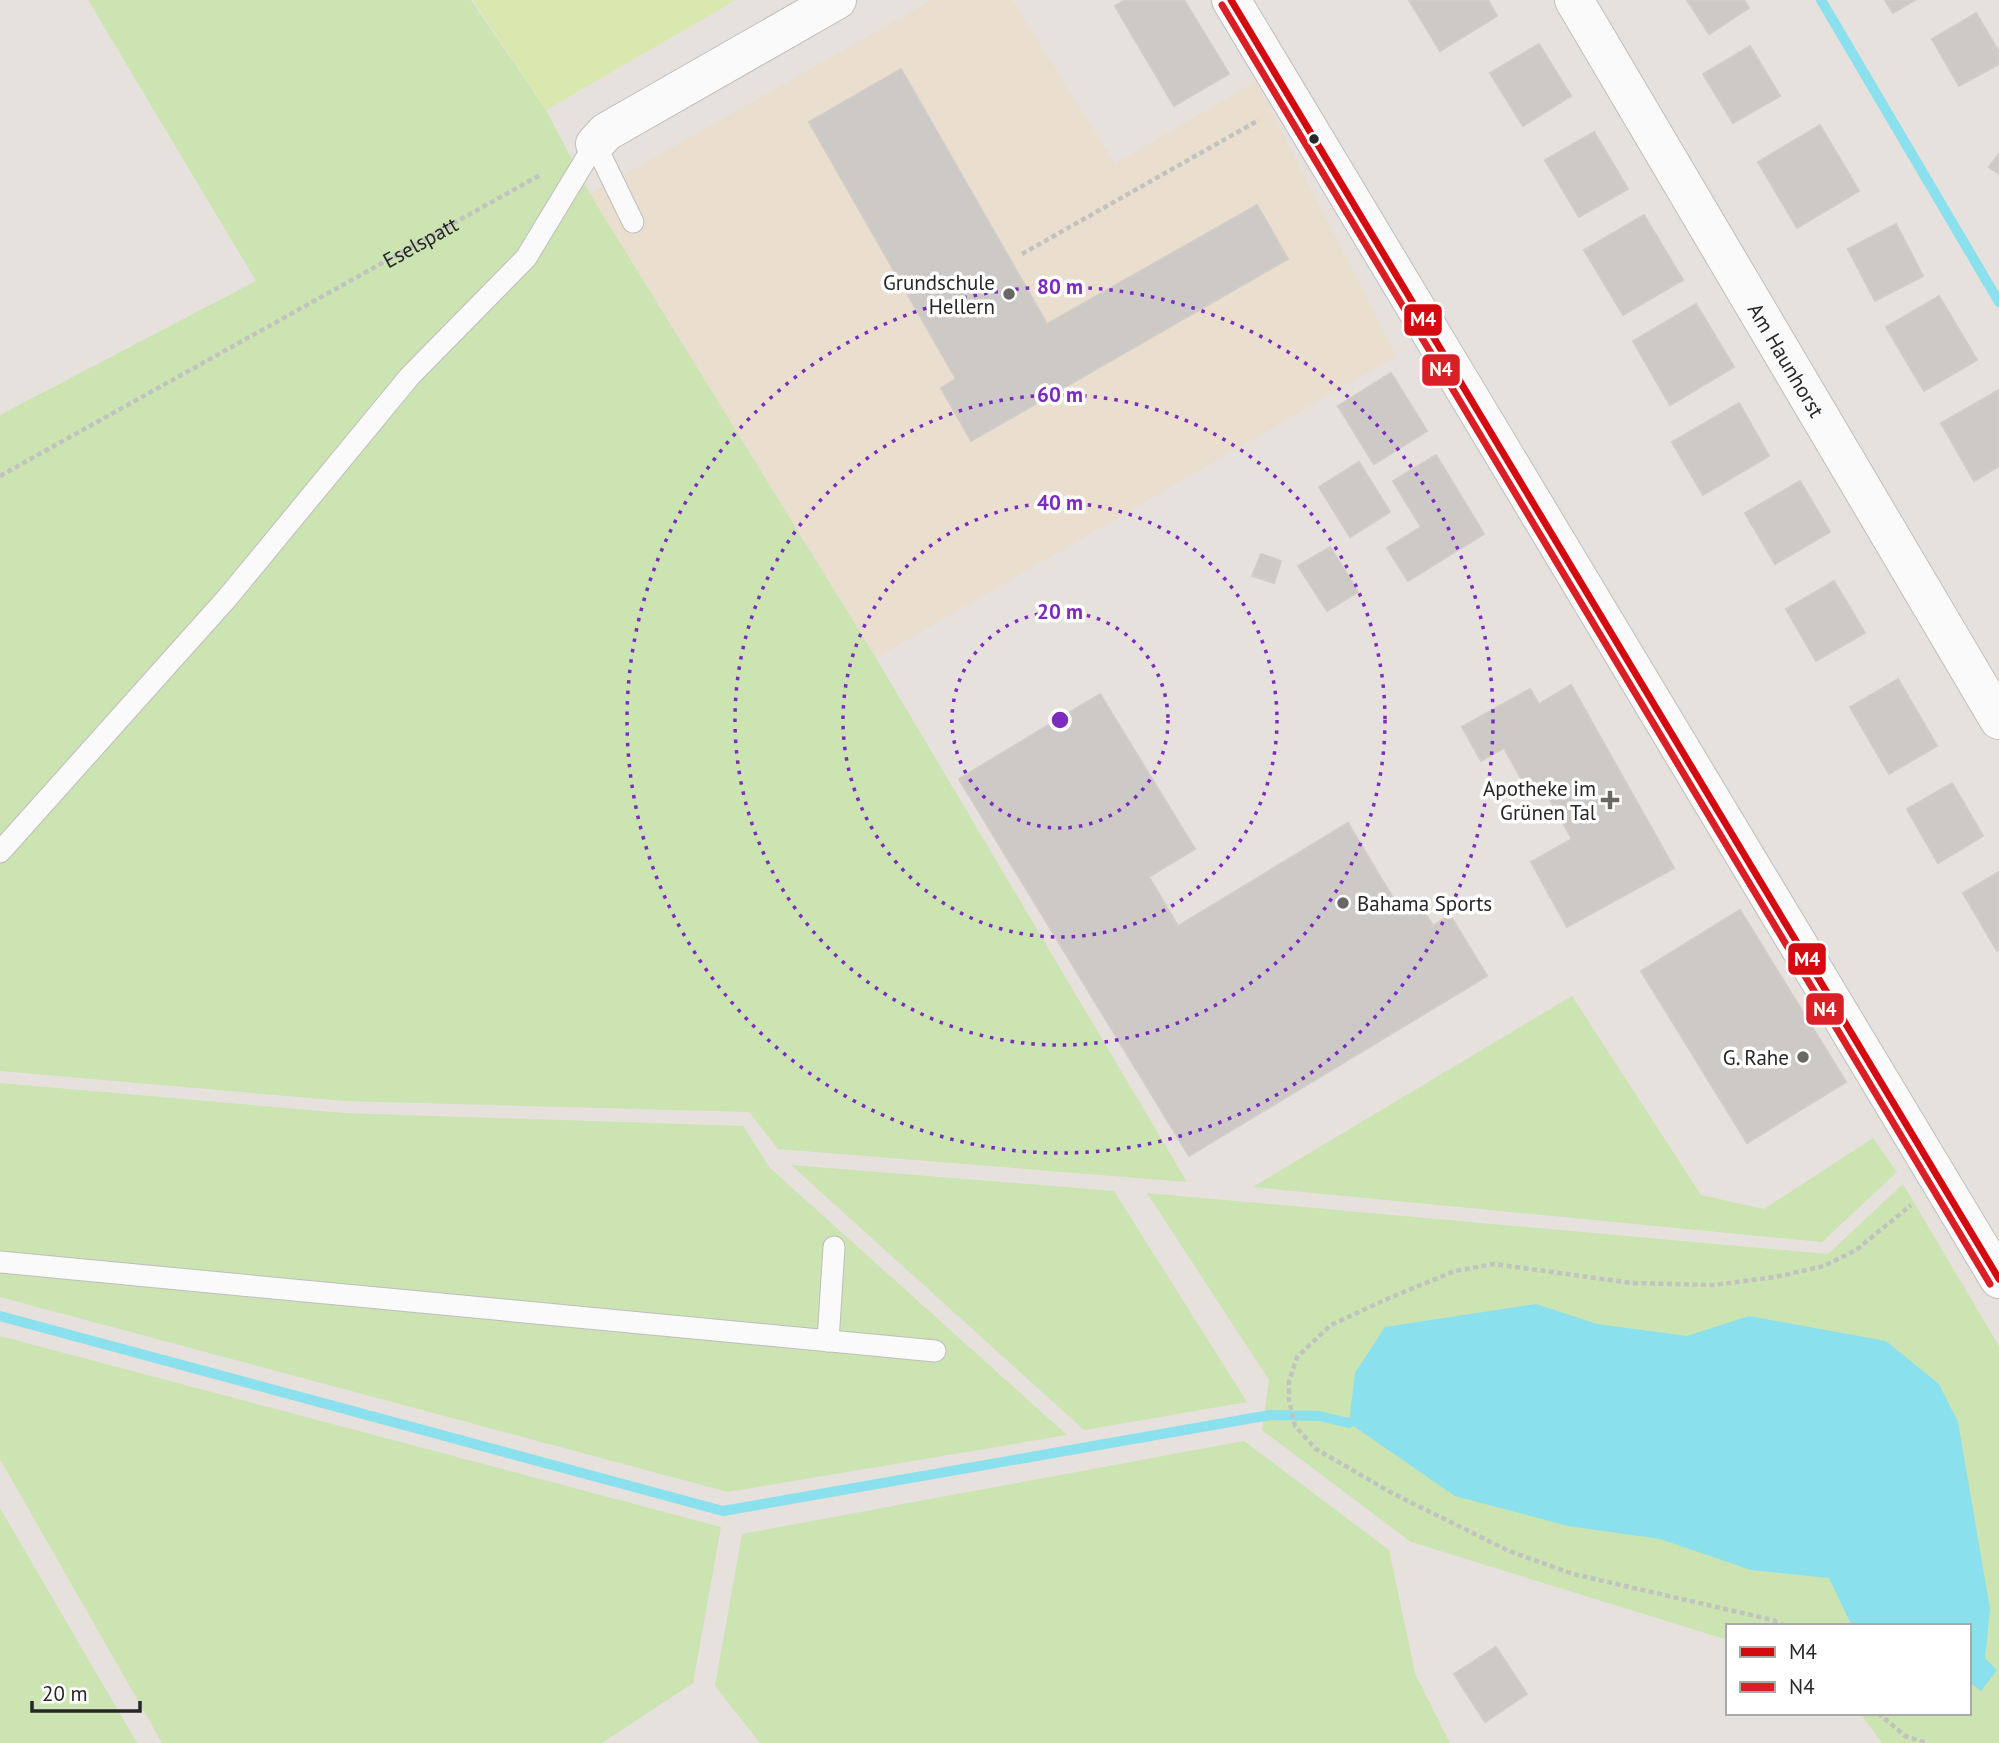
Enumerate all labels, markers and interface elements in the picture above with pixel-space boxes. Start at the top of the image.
unlabelled marker [1307,132,1321,146]
street label: Eselspatt [378,210,462,274]
place label: Grundschule Hellern [883,269,995,320]
text: 80 m [1037,273,1083,300]
marker: Grundschule Hellern [1001,286,1017,302]
street label: Am Haunhorst [1742,298,1831,422]
line badge: M4 [1403,303,1443,337]
text: M4 [1410,307,1436,331]
line badge: N4 [1421,353,1461,387]
text: N4 [1429,357,1453,381]
text: 60 m [1037,381,1083,408]
text: 40 m [1037,489,1083,516]
text: 20 m [1037,598,1083,625]
centre of rings [1048,708,1072,732]
place label: Apotheke im Grünen Tal [1483,775,1596,826]
marker: Apotheke im Grünen Tal [1602,792,1618,808]
place label: Bahama Sports [1357,890,1492,917]
marker: Bahama Sports [1335,895,1351,911]
line badge: M4 [1787,942,1827,976]
text: M4 [1794,947,1820,971]
line badge: N4 [1805,992,1845,1026]
text: N4 [1813,997,1837,1021]
place label: G. Rahe [1723,1044,1789,1071]
marker: G. Rahe [1795,1049,1811,1065]
legend [1726,1624,1971,1715]
text: M4 [1789,1638,1817,1665]
scale bar [32,1670,140,1714]
text: N4 [1789,1673,1815,1700]
text: 20 m [42,1680,88,1707]

